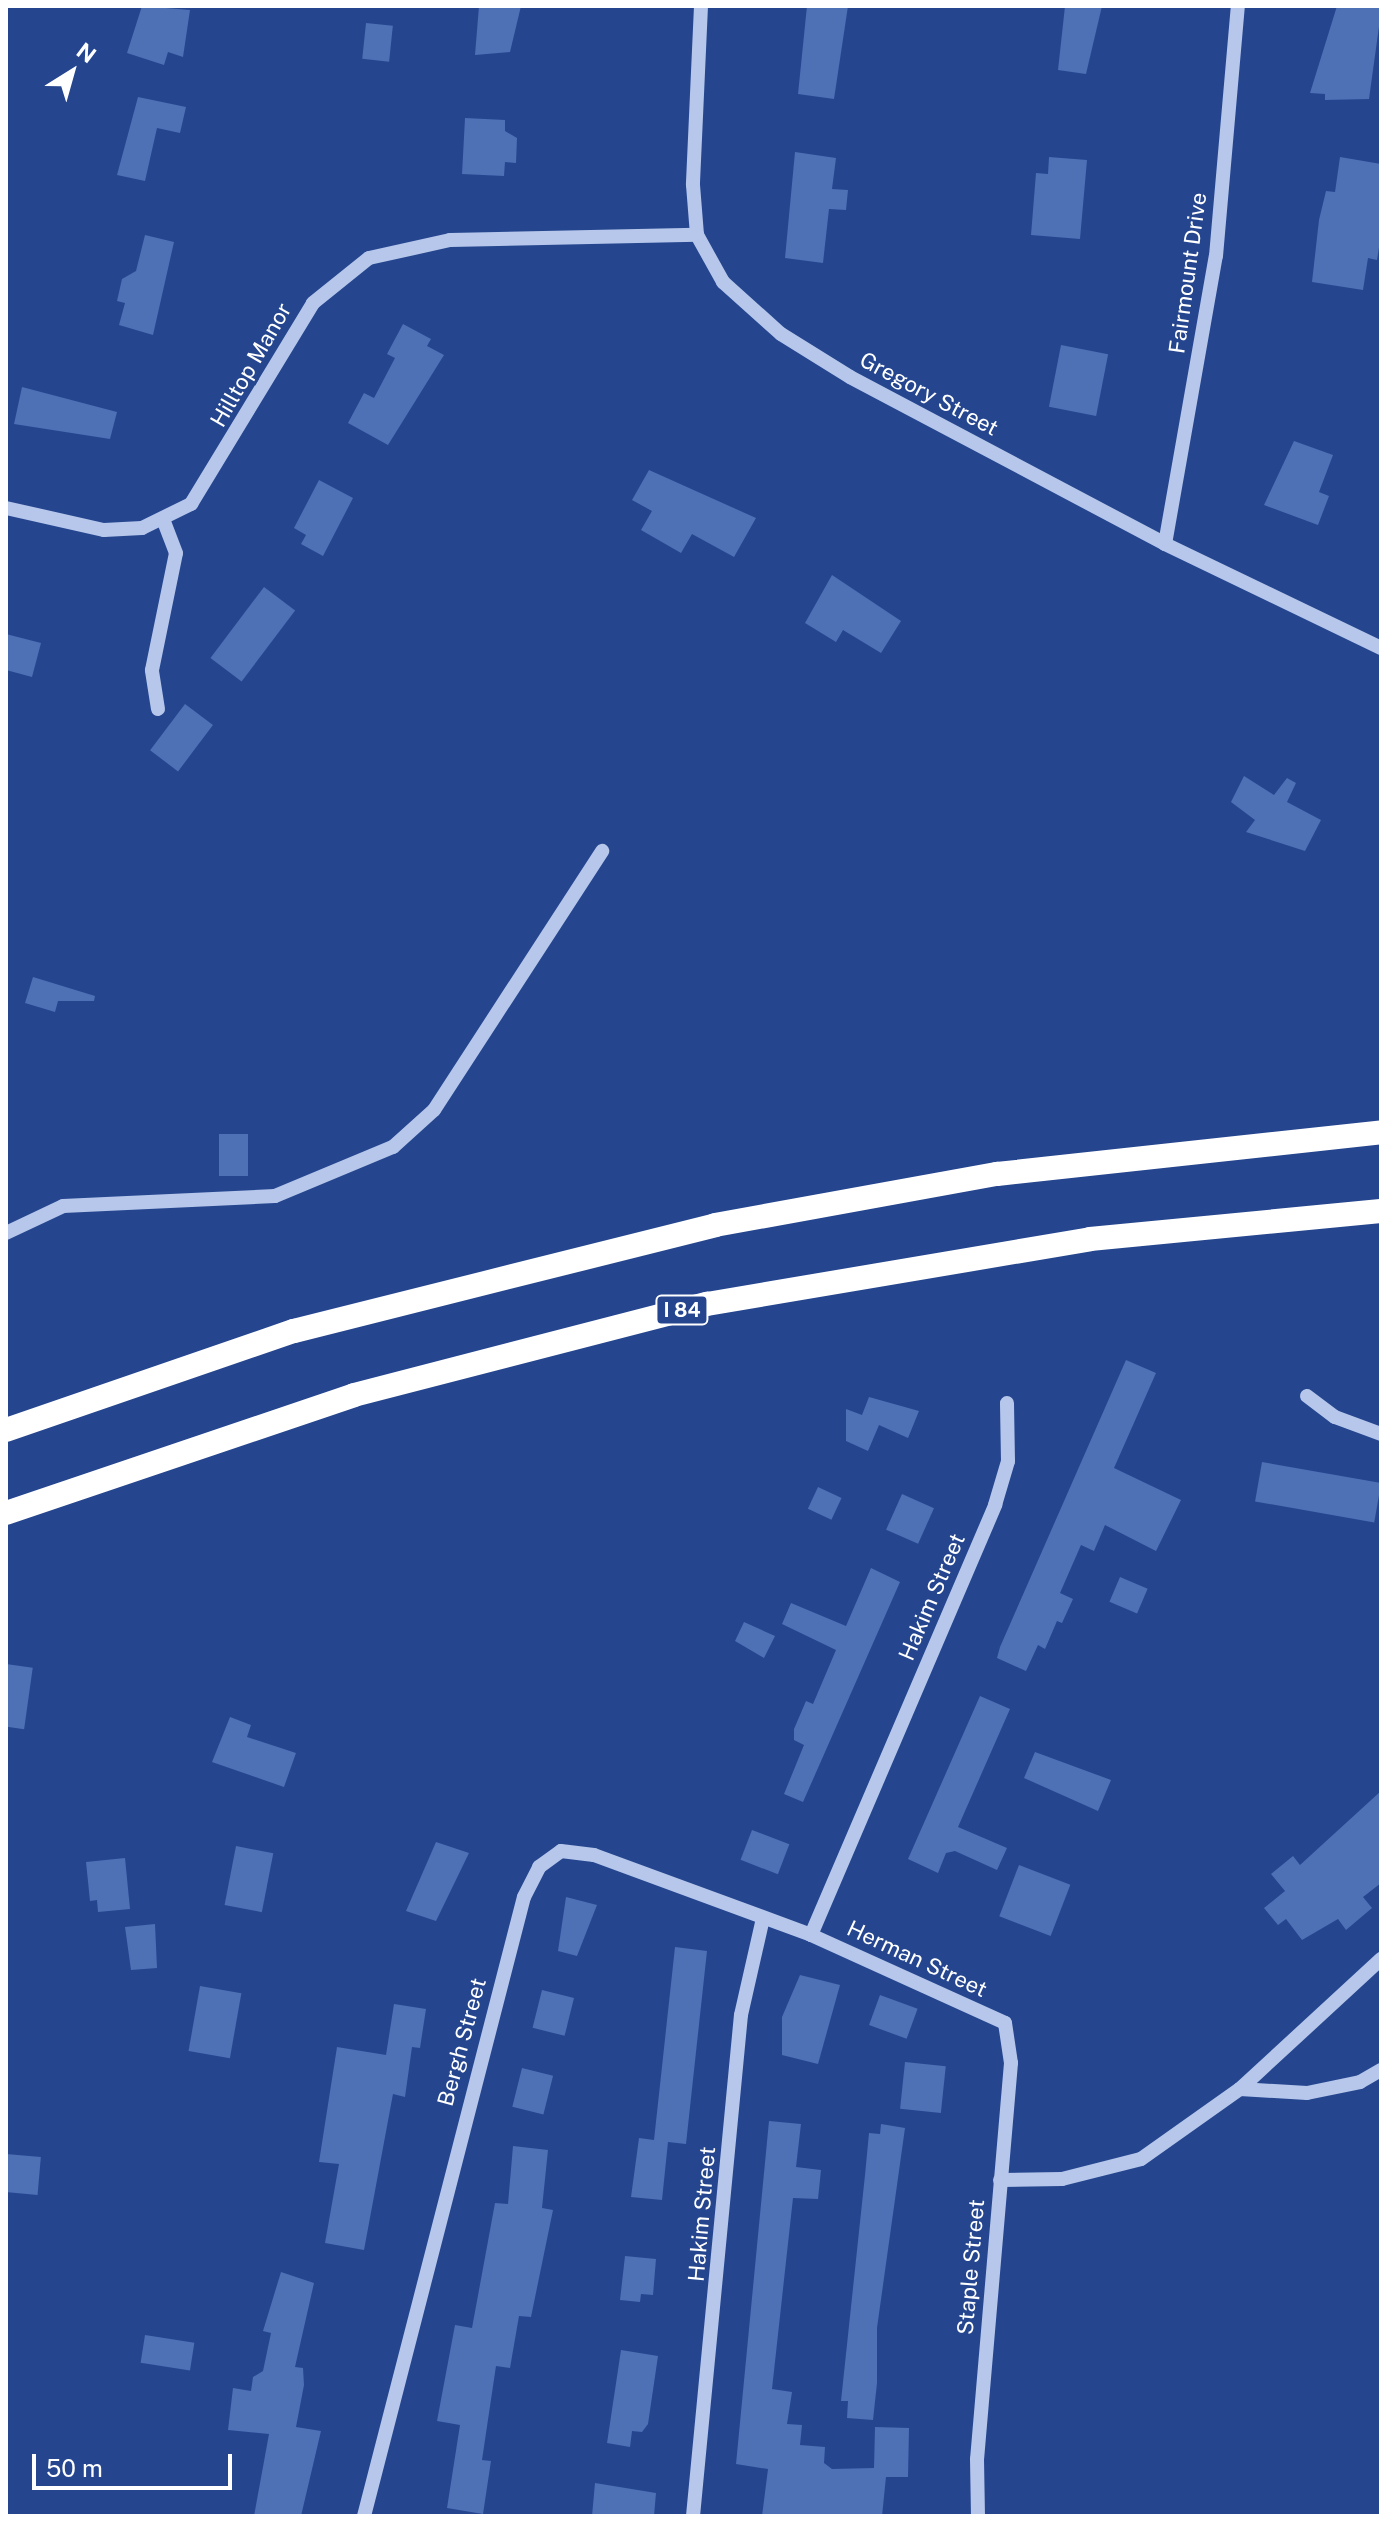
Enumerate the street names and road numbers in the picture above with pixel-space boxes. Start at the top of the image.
street label: Fairmount Drive [1164,191,1212,355]
street label: Hilltop Manor [205,298,297,432]
street label: Gregory Street [855,346,1003,442]
road number: I 84 [654,1294,710,1326]
street label: Hakim Street [893,1529,971,1665]
street label: Herman Street [843,1915,991,2003]
street label: Bergh Street [432,1975,492,2109]
street label: Hakim Street [683,2145,721,2283]
street label: Staple Street [952,2198,990,2336]

